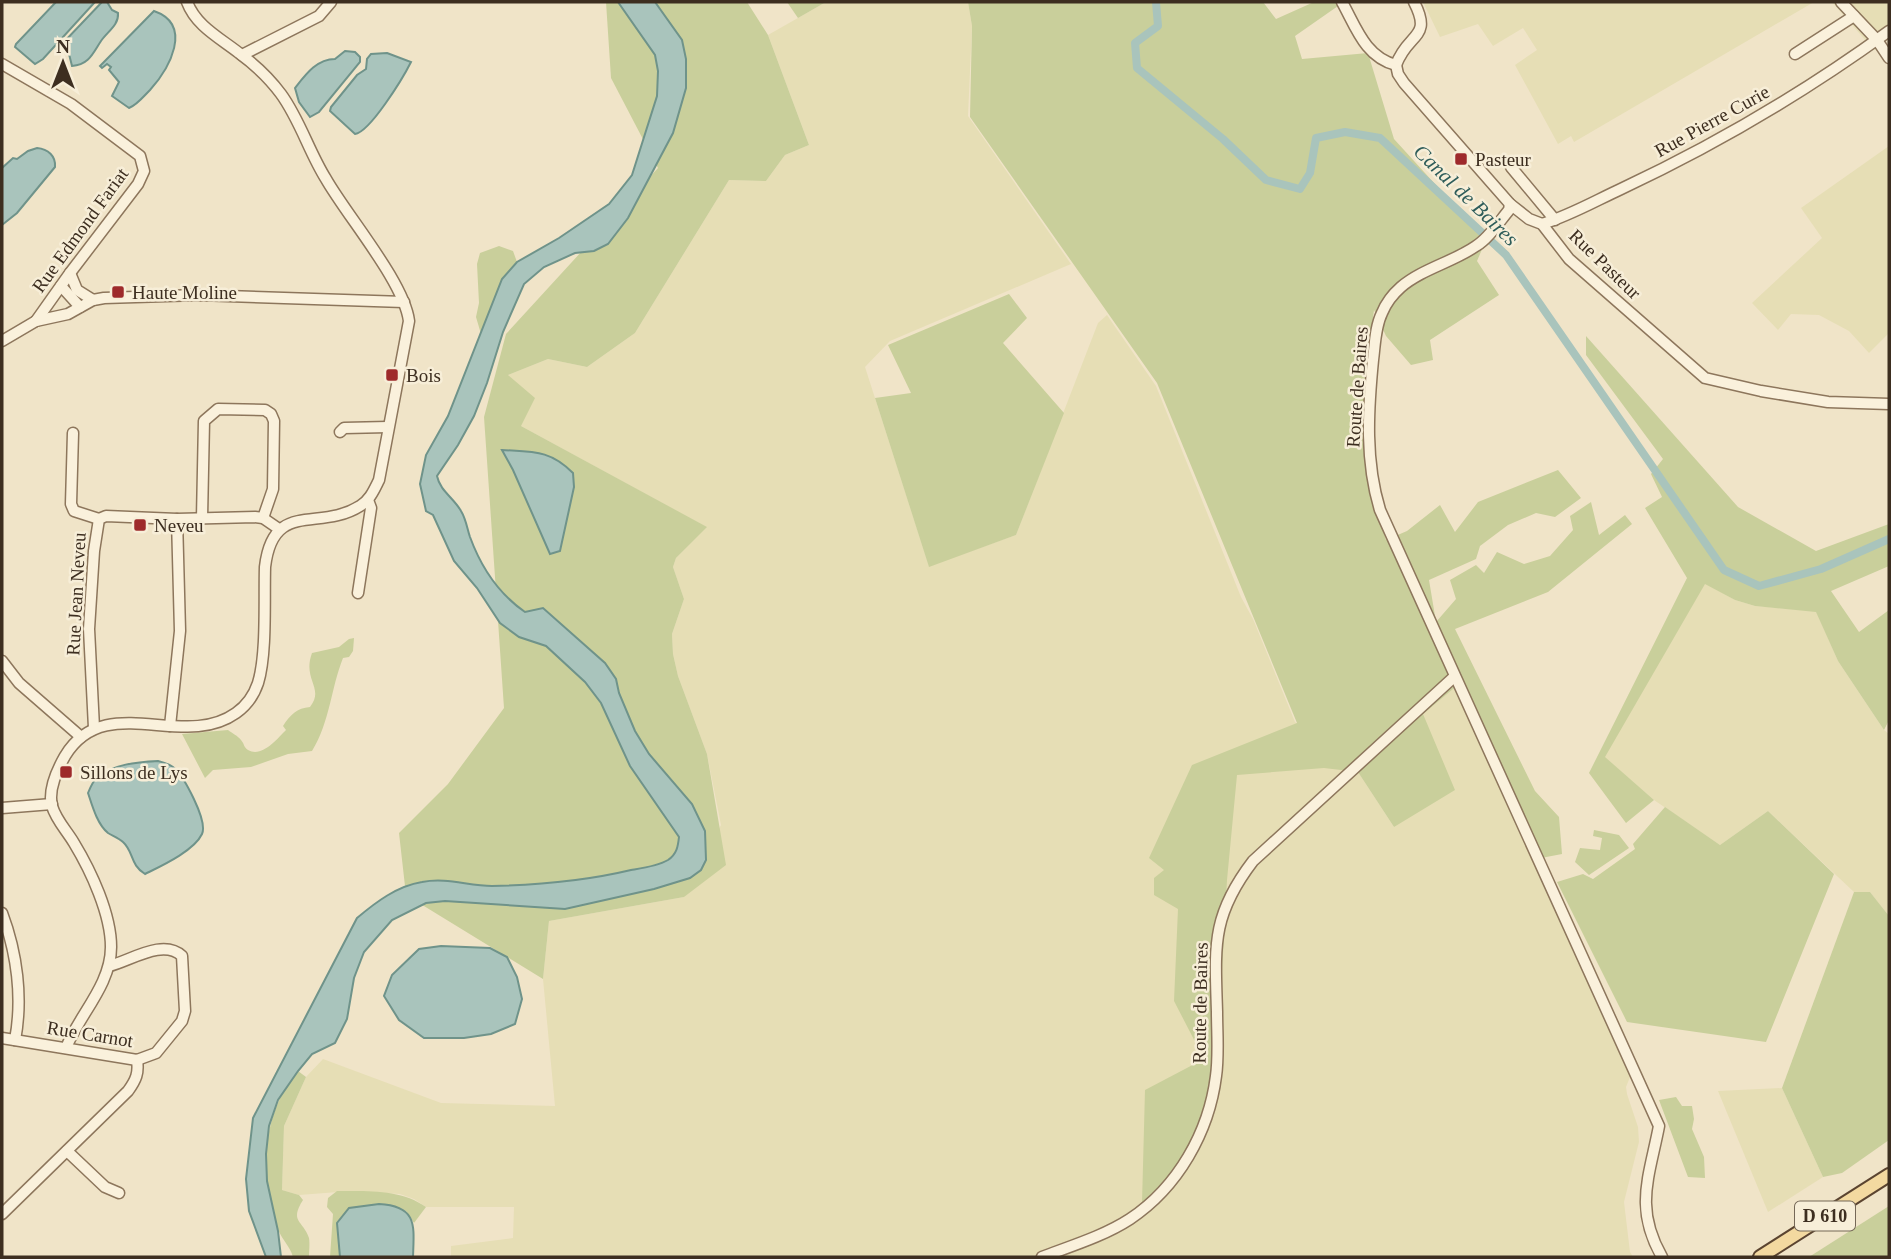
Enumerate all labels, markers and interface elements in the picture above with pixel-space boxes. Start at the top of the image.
north arrow [28,28,98,98]
text: N [56,36,70,57]
street label: Rue Pierre Curie [1651,81,1773,161]
water label: Canal de Baires [1409,139,1523,251]
place label: Pasteur [1475,149,1532,170]
marker: Pasteur [1453,151,1469,167]
street label: Rue Edmond Fariat [28,163,133,296]
street label: Rue Pasteur [1565,225,1646,304]
place label: Haute Moline [132,282,237,303]
marker: Haute Moline [110,284,126,300]
street label: Route de Baires [1342,326,1372,448]
place label: Bois [406,365,441,386]
marker: Bois [384,367,400,383]
place label: Neveu [154,515,204,536]
marker: Neveu [132,517,148,533]
street label: Rue Jean Neveu [62,531,90,656]
place label: Sillons de Lys [80,762,188,783]
marker: Sillons de Lys [58,764,74,780]
street label: Route de Baires [1188,942,1212,1064]
street label: Rue Carnot [45,1017,135,1051]
road number: D 610 [1795,1202,1855,1231]

